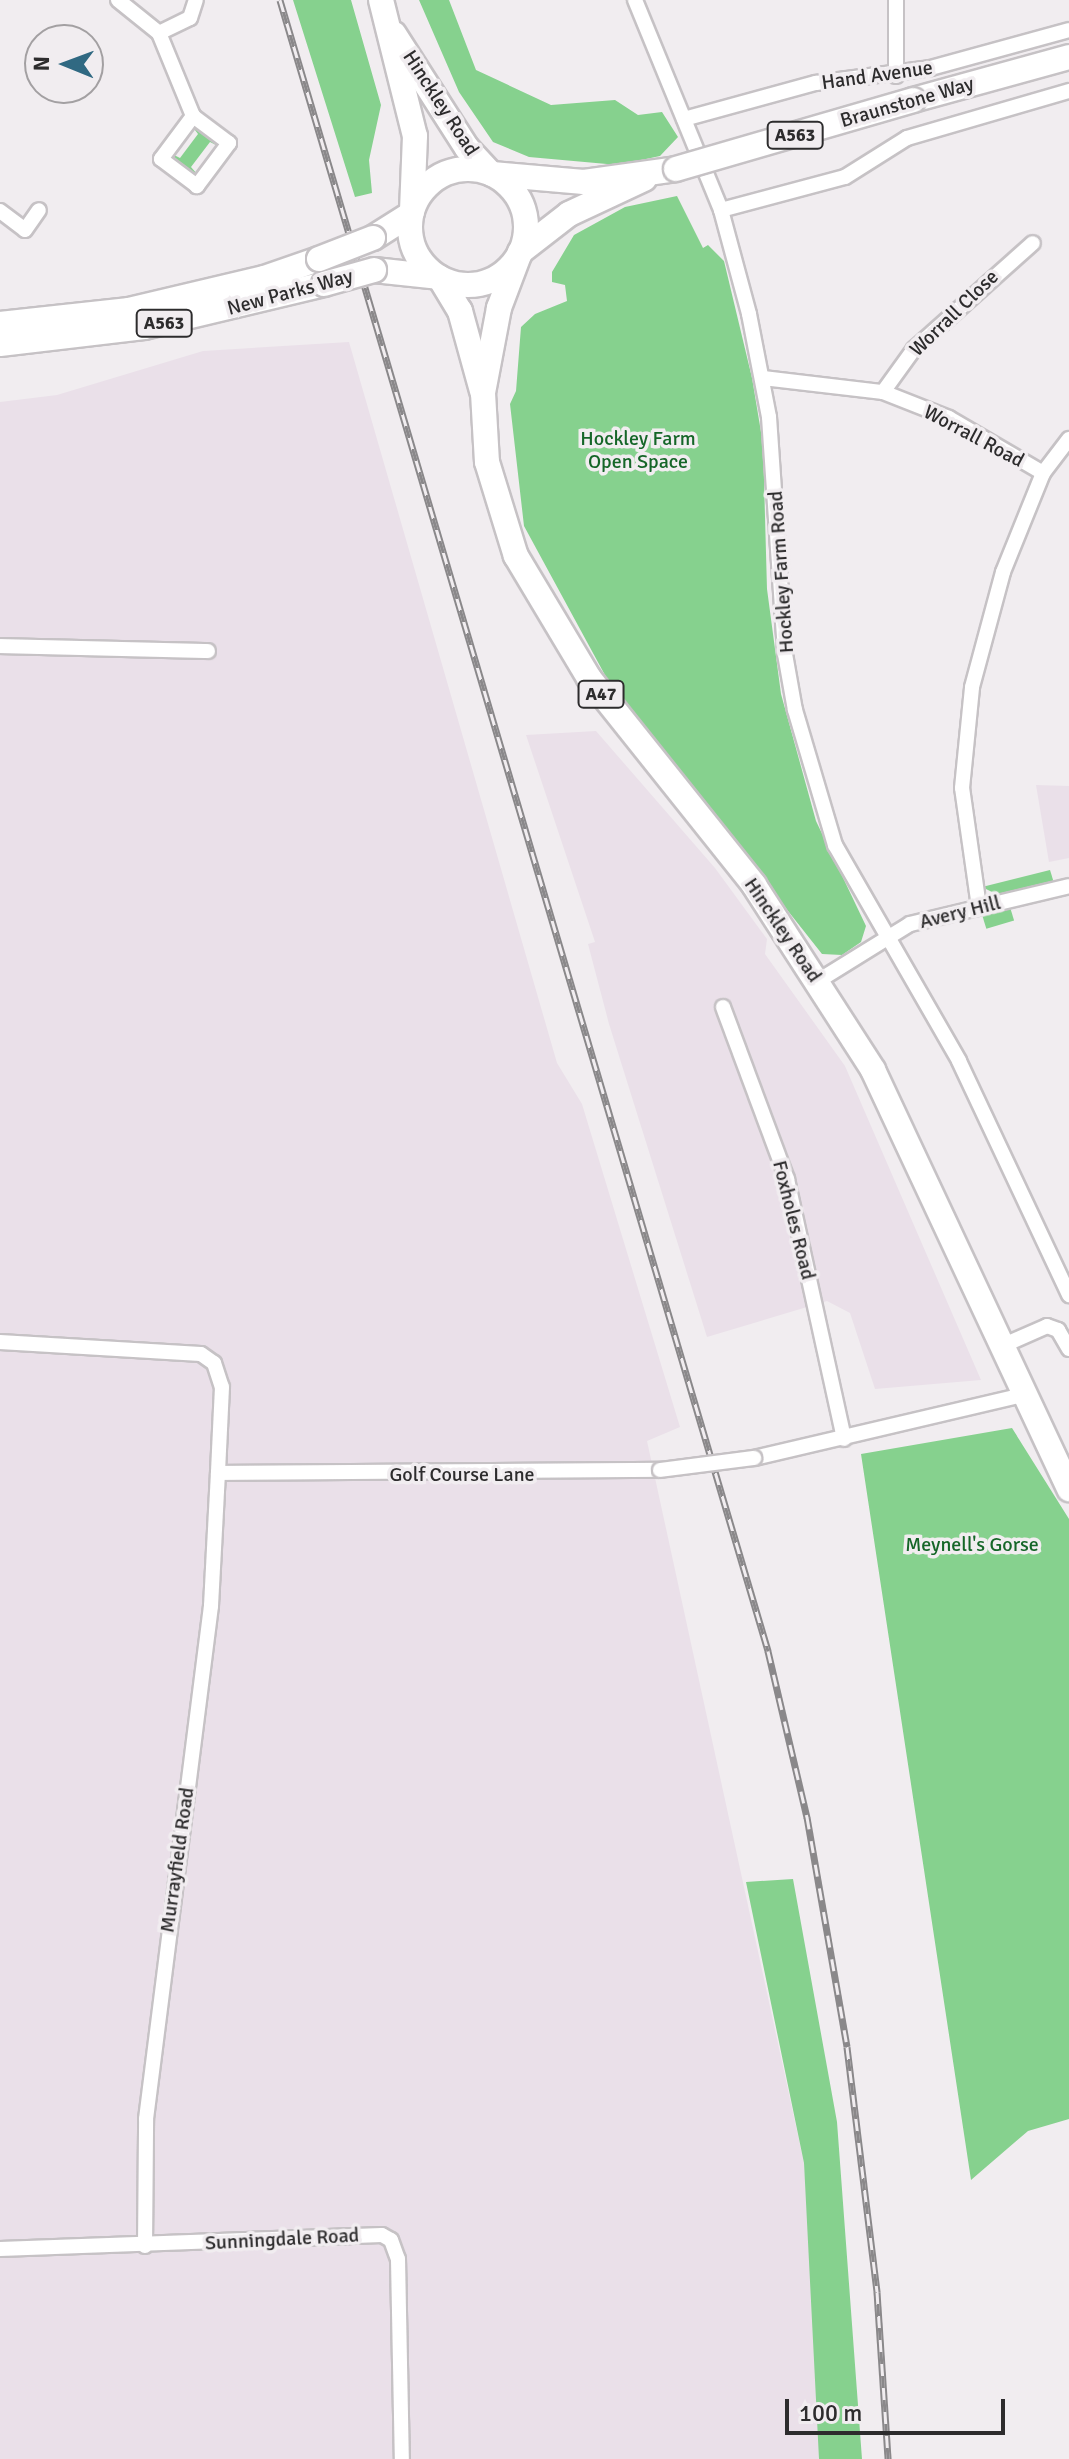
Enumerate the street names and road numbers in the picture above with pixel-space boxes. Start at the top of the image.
street label: Hinckley Road [398,46,484,160]
street label: Hand Avenue [820,55,934,95]
street label: Braunstone Way [837,71,977,133]
road number: A563 [765,121,825,149]
street label: New Parks Way [224,264,356,320]
street label: Worrall Close [905,265,1003,361]
road number: A563 [134,309,194,337]
street label: Worrall Road [920,400,1028,472]
street label: Hockley Farm Road [763,490,799,654]
road number: A47 [577,680,625,708]
street label: Hinckley Road [739,873,827,987]
street label: Avery Hill [917,890,1003,934]
street label: Foxholes Road [768,1158,820,1282]
street label: Golf Course Lane [389,1462,535,1486]
street label: Murrayfield Road [155,1786,199,1934]
street label: Sunningdale Road [204,2223,360,2255]

